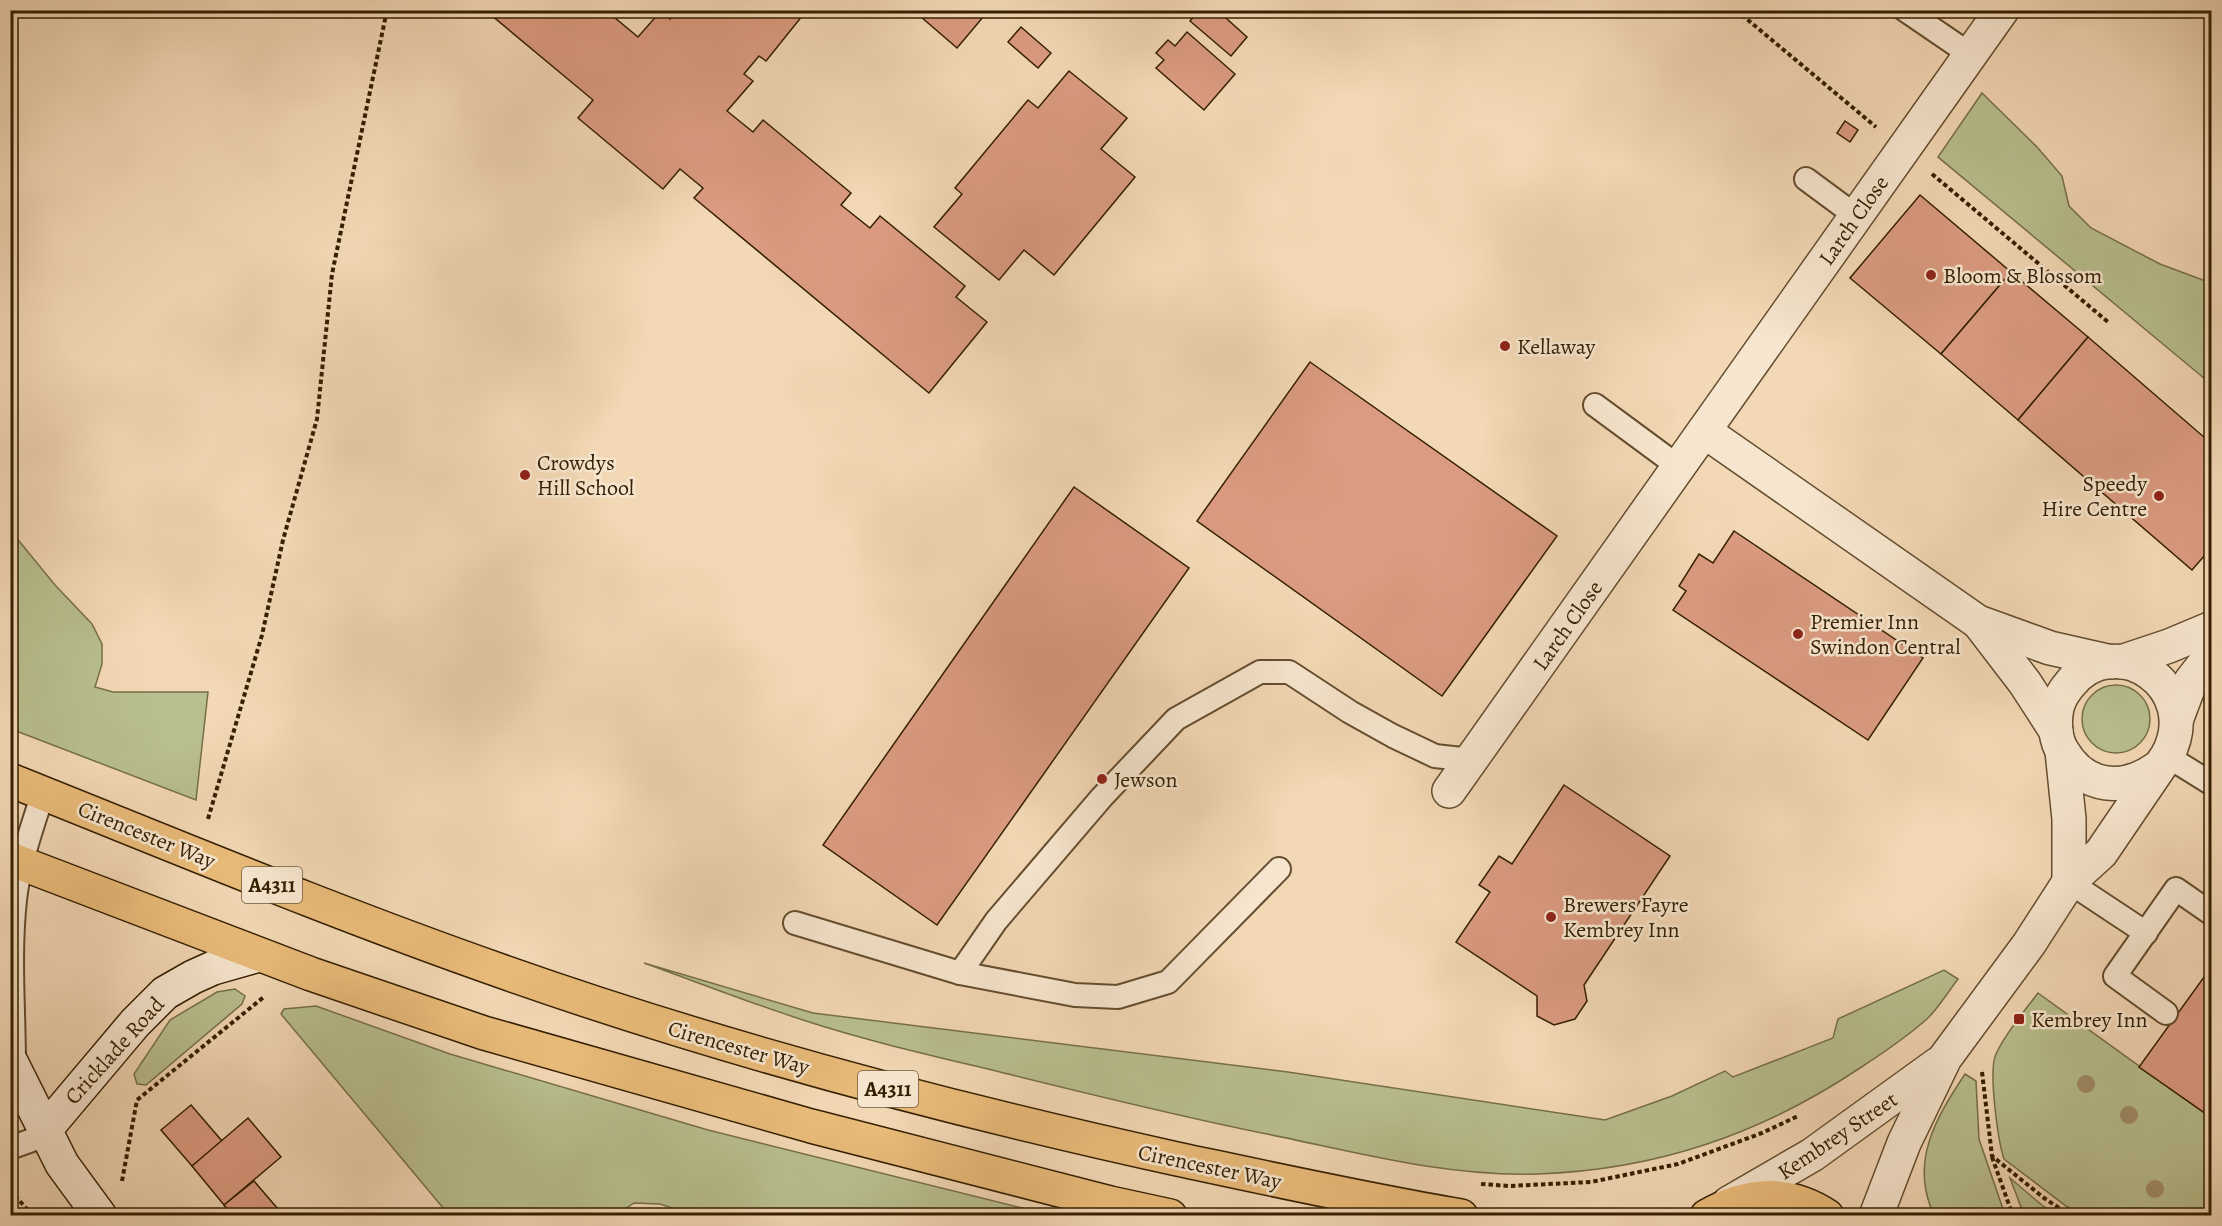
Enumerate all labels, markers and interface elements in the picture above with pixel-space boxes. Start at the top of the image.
street label: Larch Close [1812,169,1896,272]
place label: Bloom & Blossom [1943,261,2102,291]
marker: Bloom & Blossom [1924,268,1938,282]
place label: Kellaway [1517,332,1596,362]
marker: Kellaway [1498,339,1512,353]
place label: Crowdys Hill School [537,448,634,503]
marker: Crowdys Hill School [518,468,532,482]
place label: Speedy Hire Centre [2041,469,2147,524]
marker: Speedy Hire Centre [2152,489,2166,503]
street label: Larch Close [1526,574,1610,677]
place label: Premier Inn Swindon Central [1810,607,1961,662]
marker: Premier Inn Swindon Central [1791,627,1805,641]
place label: Jewson [1114,765,1178,795]
marker: Jewson [1095,772,1109,786]
street label: Cirencester Way [73,794,220,876]
road number: A4311 [242,867,302,903]
place label: Brewers Fayre Kembrey Inn [1563,890,1689,945]
marker: Brewers Fayre Kembrey Inn [1544,910,1558,924]
street label: Cricklade Road [58,990,171,1111]
place label: Kembrey Inn [2031,1005,2148,1035]
marker: Kembrey Inn [2012,1012,2026,1026]
street label: Cirencester Way [665,1013,813,1083]
road number: A4311 [858,1071,918,1107]
street label: Kembrey Street [1772,1085,1903,1187]
street label: Cirencester Way [1135,1137,1284,1197]

